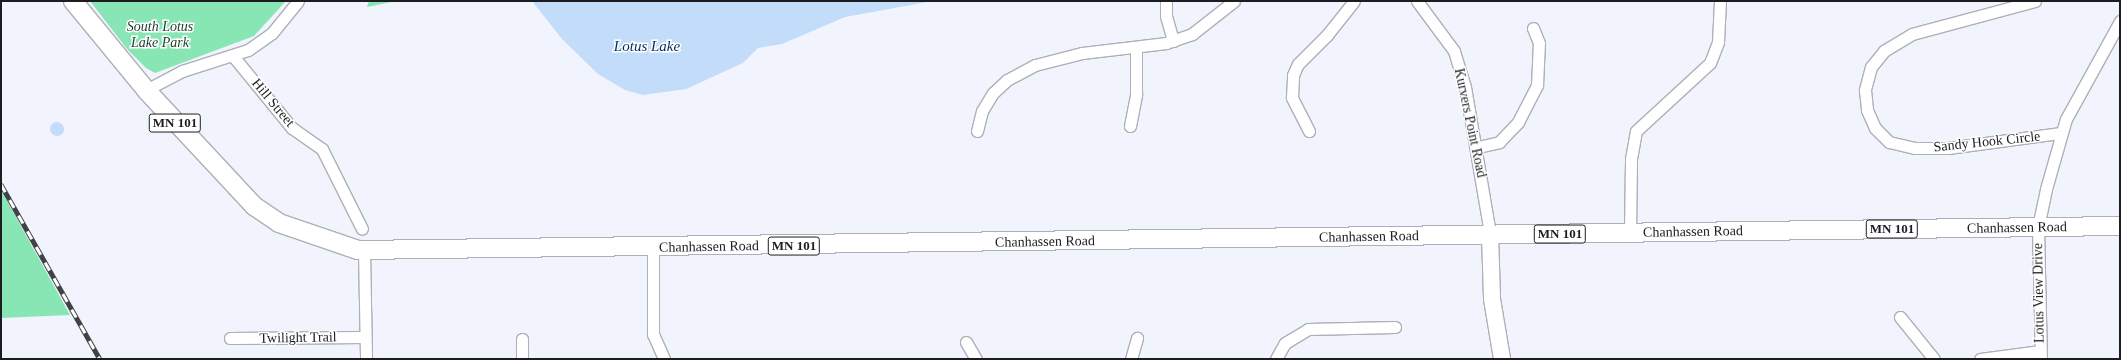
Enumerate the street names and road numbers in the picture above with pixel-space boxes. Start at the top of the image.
street label: Kurvers Point Road [1450,67,1490,179]
street label: Hill Street [248,75,298,131]
road number: MN 101 [148,112,202,134]
street label: Sandy Hook Circle [1933,128,2041,156]
road number: MN 101 [1865,218,1919,240]
street label: Chanhassen Road [1967,219,2067,237]
road number: MN 101 [1533,223,1587,245]
street label: Chanhassen Road [1643,223,1743,241]
street label: Chanhassen Road [1319,228,1419,246]
street label: Chanhassen Road [995,233,1095,251]
road number: MN 101 [767,235,821,257]
street label: Chanhassen Road [659,238,759,256]
street label: Lotus View Drive [2030,243,2048,343]
street label: Twilight Trail [259,329,337,347]

